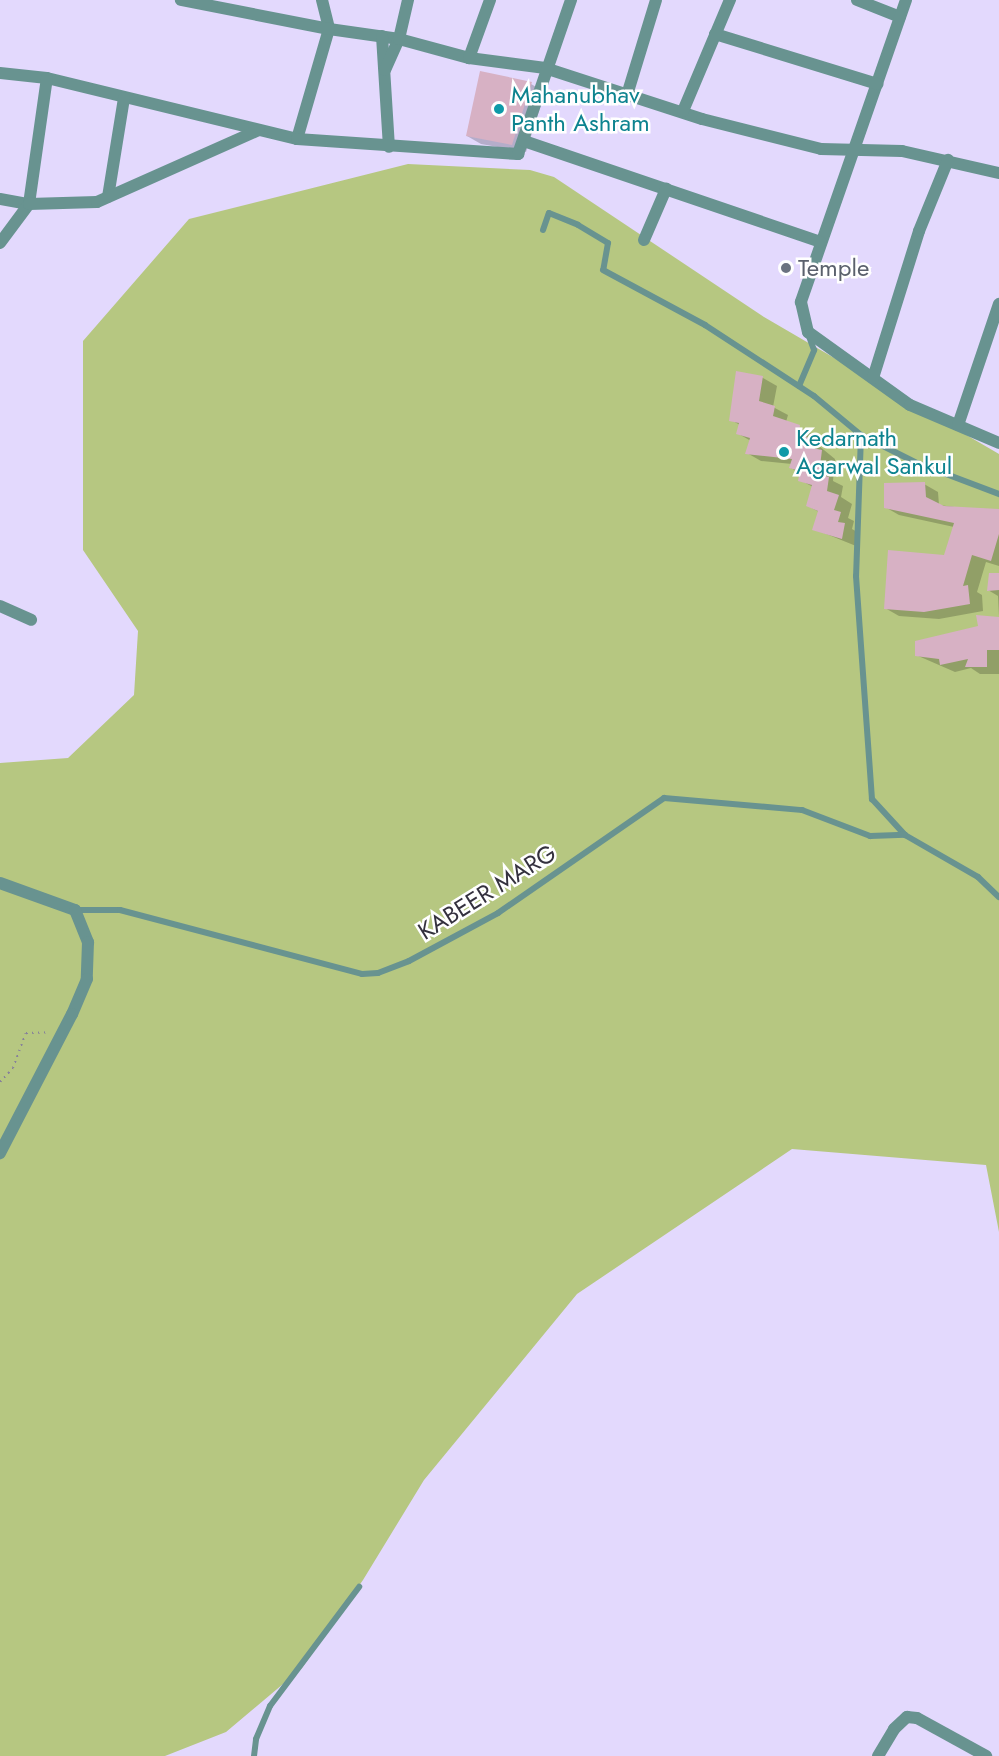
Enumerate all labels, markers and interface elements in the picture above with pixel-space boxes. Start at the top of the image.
place label: Mahanubhav Panth Ashram [511,81,650,137]
marker: Mahanubhav Panth Ashram [492,102,506,116]
place label: Temple [798,254,869,282]
marker: Temple [779,261,793,275]
place label: Kedarnath Agarwal Sankul [796,424,952,480]
marker: Kedarnath Agarwal Sankul [777,445,791,459]
street label: KABEER MARG [413,838,561,946]

